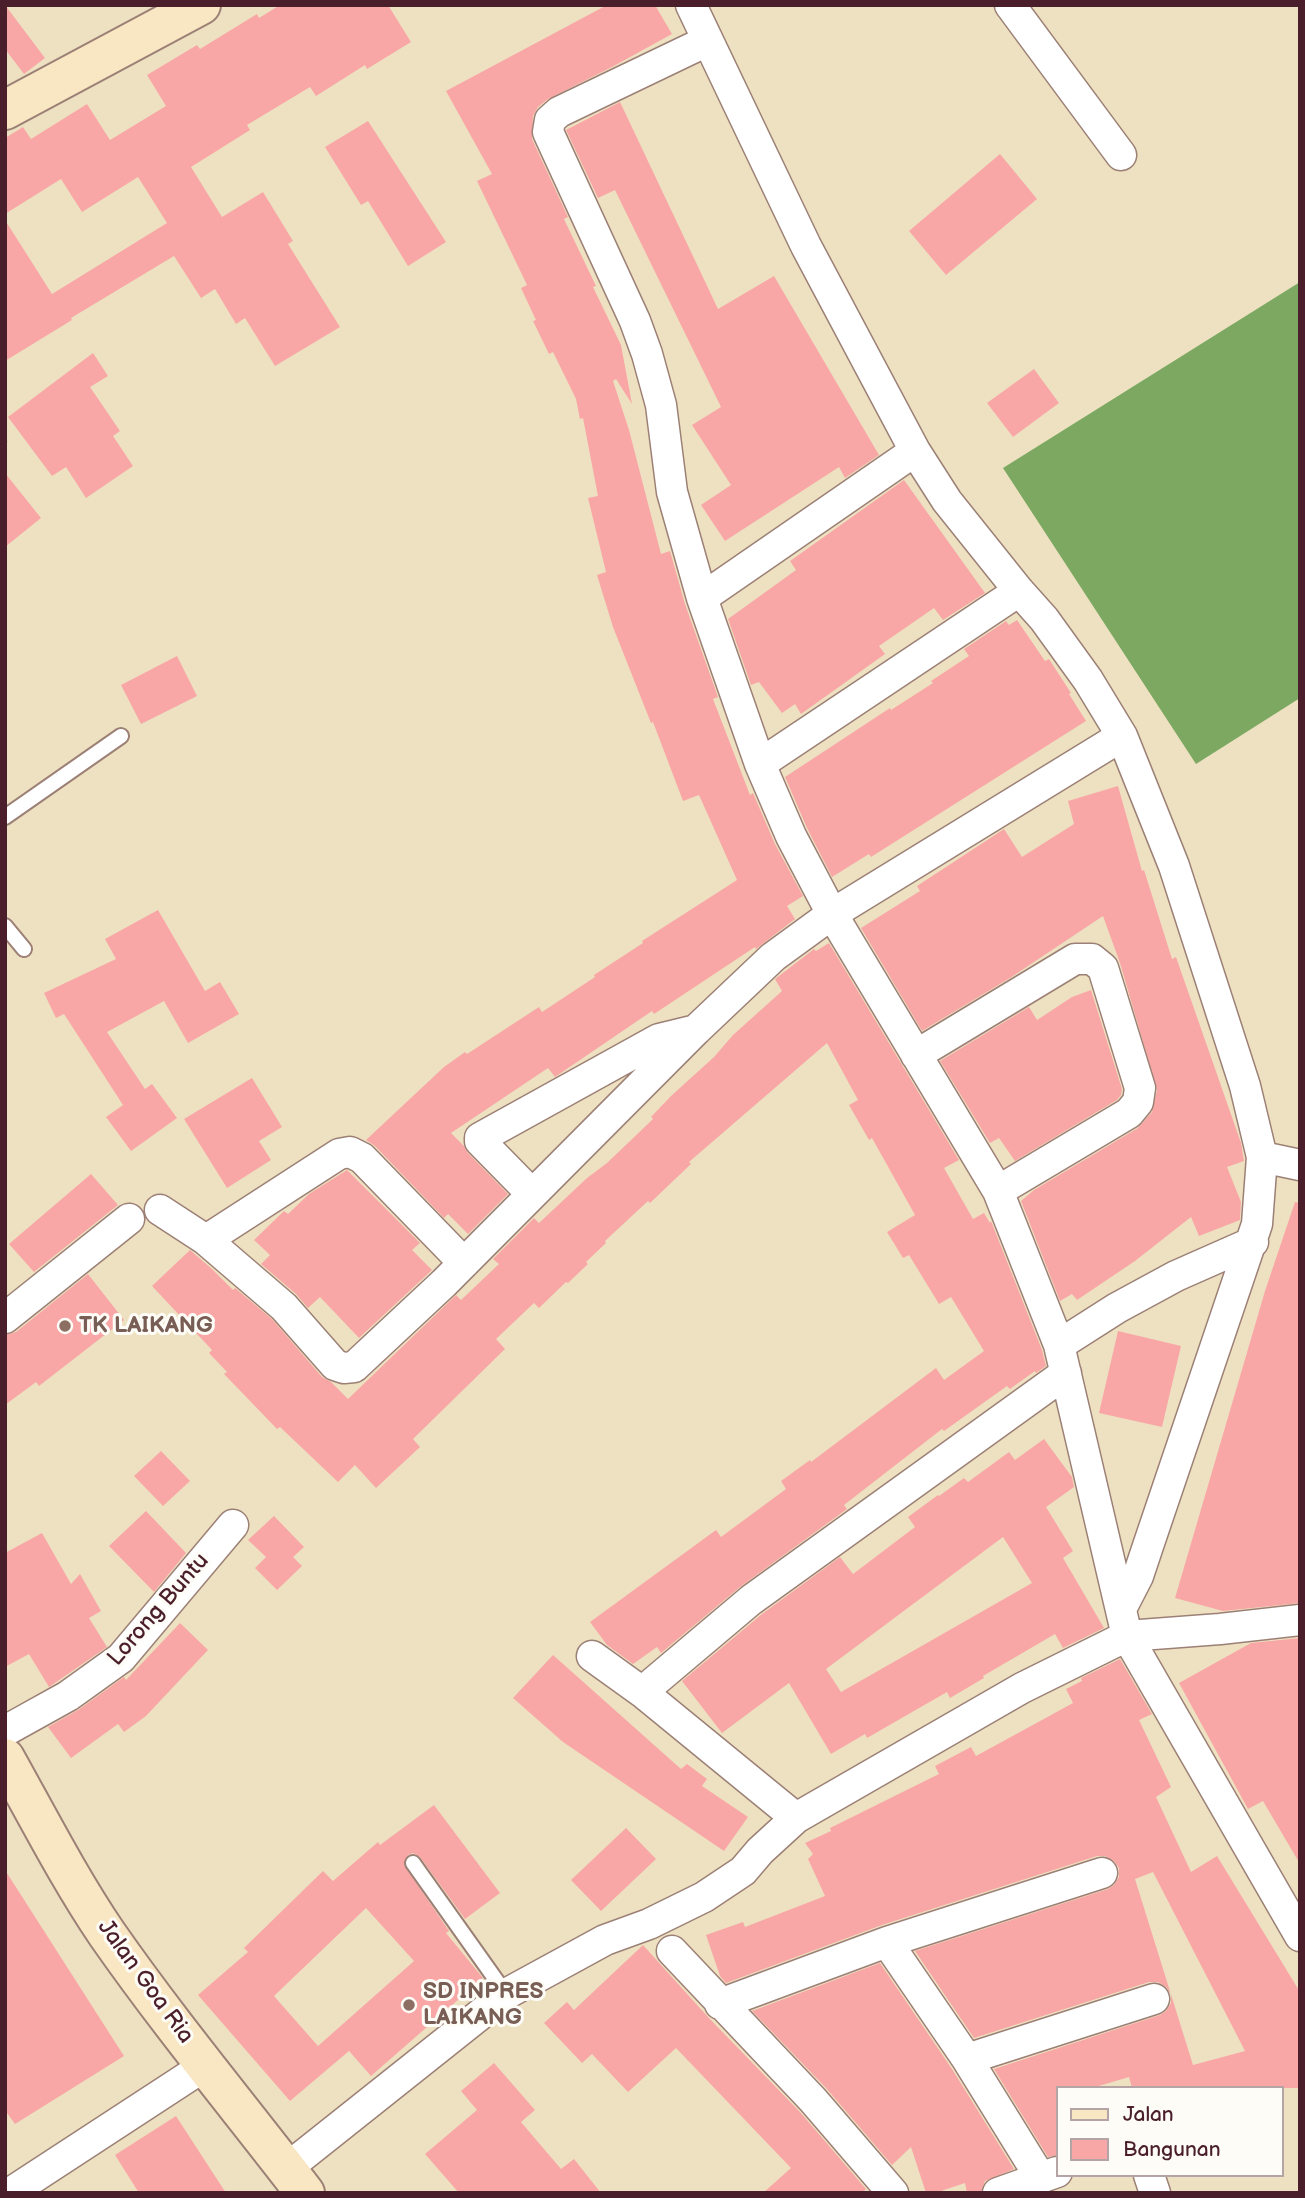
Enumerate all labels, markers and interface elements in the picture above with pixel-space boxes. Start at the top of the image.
place label: TK LAIKANG [79,1312,213,1340]
marker: TK LAIKANG [57,1318,73,1334]
street label: Lorong Buntu [103,1548,215,1672]
street label: Jalan Goa Ria [91,1915,199,2049]
place label: SD INPRES LAIKANG [423,1978,543,2032]
marker: SD INPRES LAIKANG [401,1997,417,2013]
legend [1056,2086,1284,2177]
text: Jalan [1123,2102,1174,2127]
text: Bangunan [1123,2137,1221,2162]

